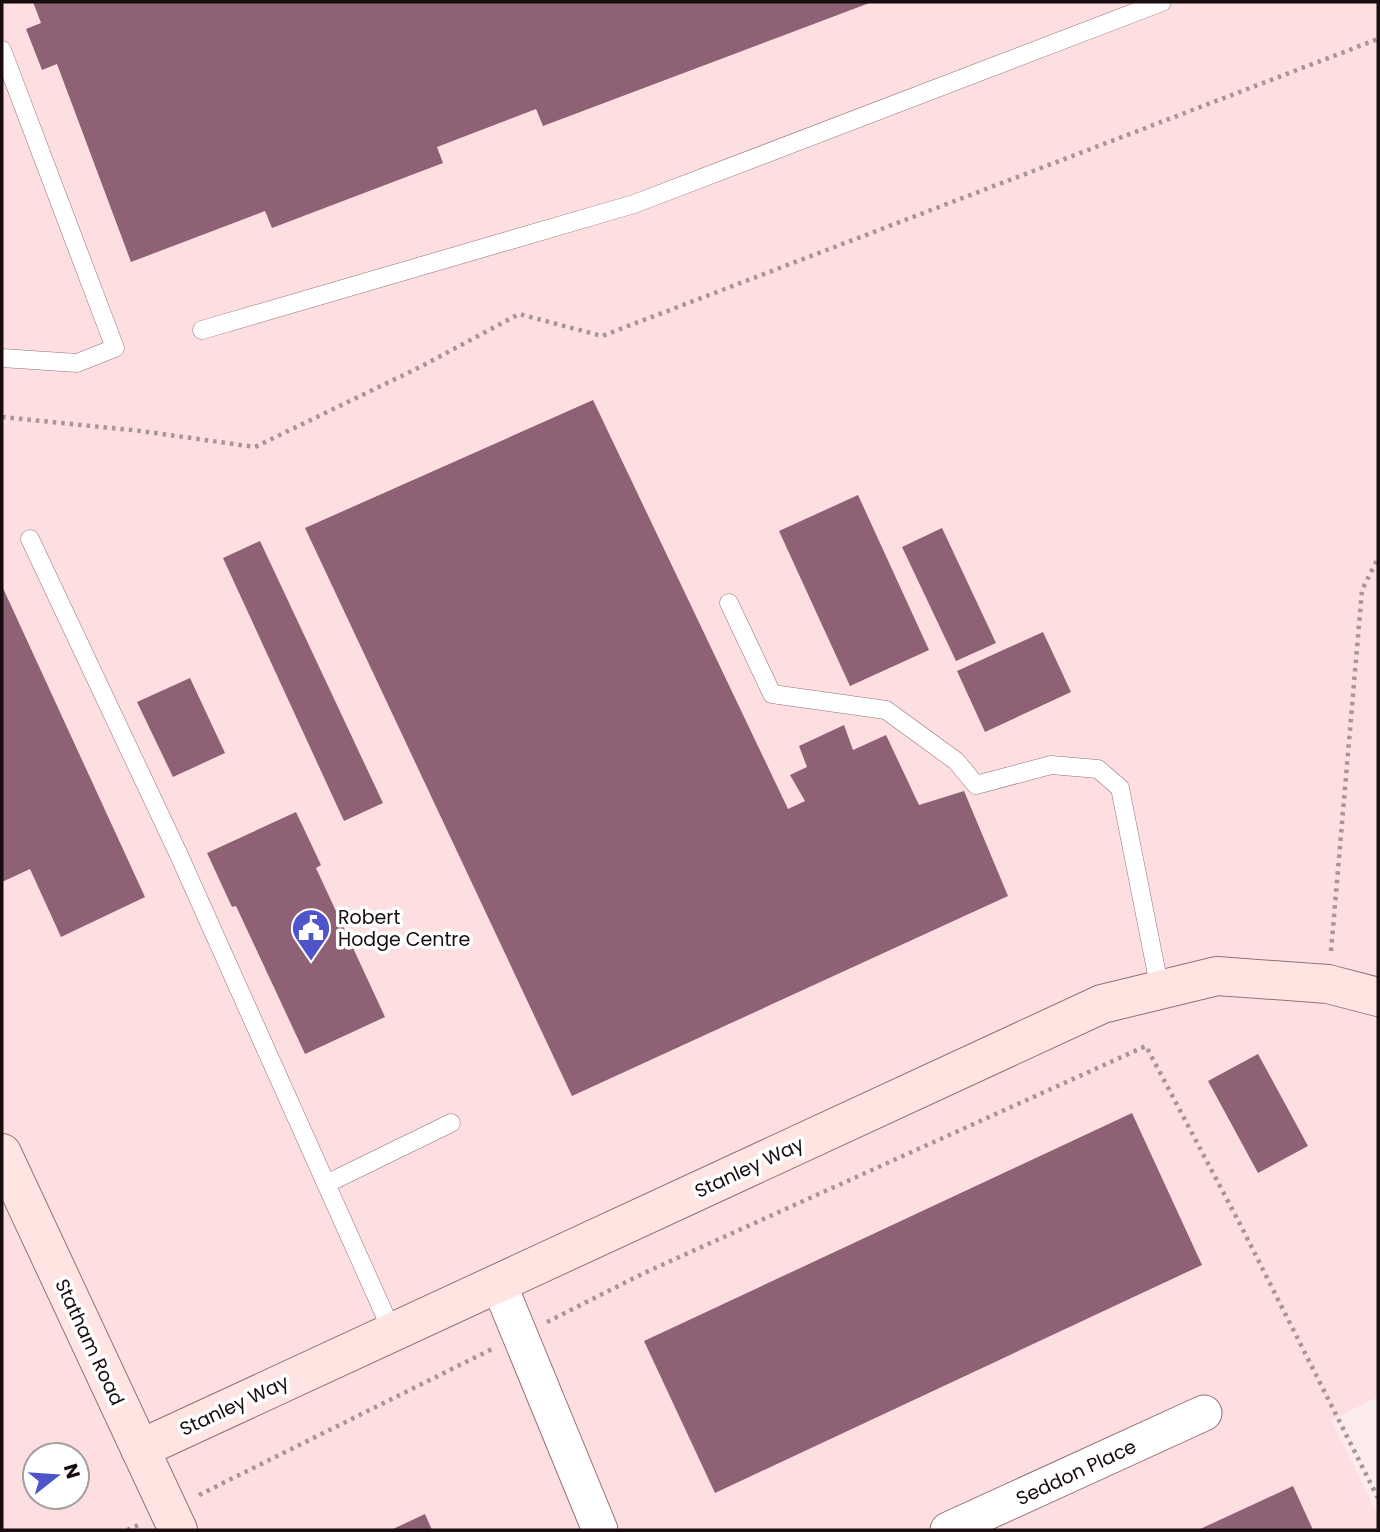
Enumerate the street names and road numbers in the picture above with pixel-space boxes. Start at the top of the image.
street label: Stanley Way [690,1130,808,1204]
street label: Statham Road [48,1274,131,1410]
street label: Stanley Way [175,1368,293,1442]
street label: Seddon Place [1012,1433,1141,1512]

